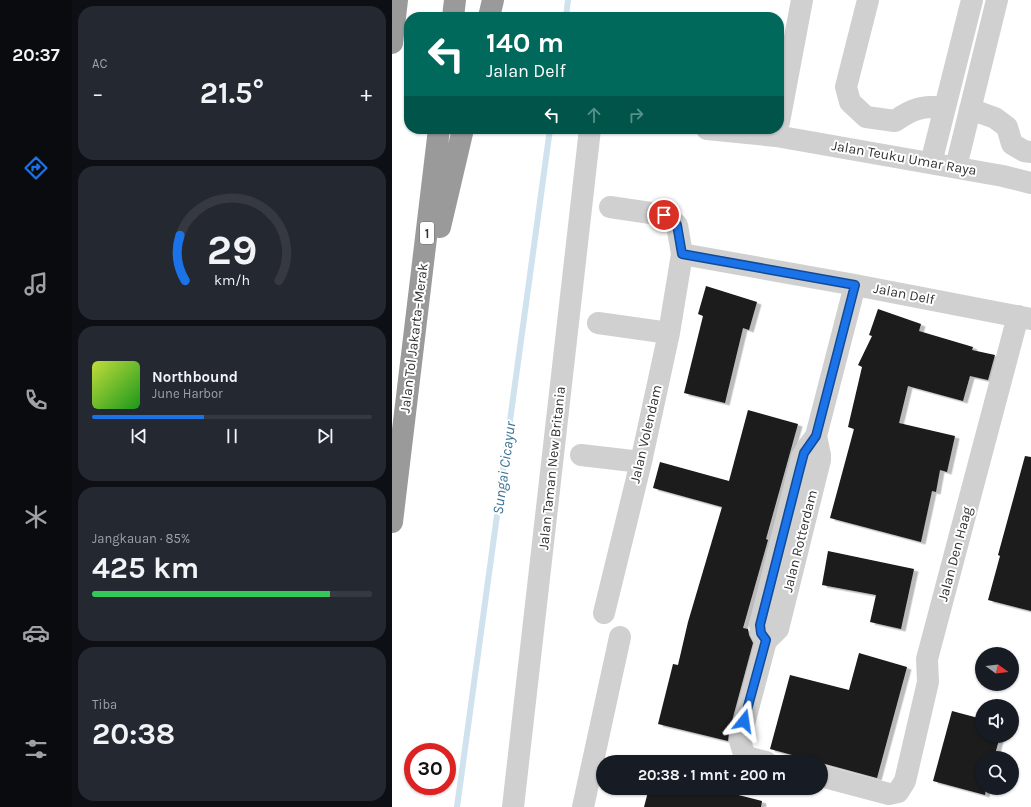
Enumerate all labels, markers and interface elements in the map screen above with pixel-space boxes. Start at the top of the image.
text: 140 m [486,26,564,59]
icon: left [420,28,472,80]
text: 20:37 [12,44,60,66]
text: AC [92,56,107,71]
text: Jalan Delf [486,60,566,82]
text: 21.5° [200,75,264,111]
text: − [92,81,104,107]
text: + [360,81,372,107]
icon: left [541,104,563,126]
icon: ahead [583,104,605,126]
icon: right [625,104,647,126]
street label: Jalan Teuku Umar Raya [830,137,978,179]
icon: directions [22,154,50,182]
pin [647,198,681,232]
icon: arrive [653,204,675,226]
road number: 1 [420,222,434,244]
text: 29 [207,226,257,274]
street label: Jalan Tol Jakarta–Merak [396,262,432,414]
icon: music [22,270,50,298]
text: km/h [214,272,250,289]
street label: Jalan Delf [872,280,936,308]
text: Northbound [152,368,238,386]
street label: Jalan Volendam [626,383,666,485]
street label: Jalan Taman New Britania [535,385,569,551]
icon: phone [22,386,50,414]
text: June Harbor [152,386,223,401]
water label: Sungai Cicayur [489,420,520,516]
icon: previous [128,425,150,447]
icon: pause [221,425,243,447]
icon: next [314,425,336,447]
street label: Jalan Rotterdam [779,488,821,594]
icon: climate [22,503,50,531]
street label: Jalan Den Haag [934,505,976,603]
text: Jangkauan · 85% [92,531,190,546]
text: 425 km [92,550,199,586]
icon: car [22,619,50,647]
north arrow [975,647,1019,691]
map controls [975,647,1019,795]
text: Tiba [92,697,117,712]
button: sound [975,699,1019,743]
position arrow [723,700,765,742]
text: 20:38 [92,716,175,752]
icon: filters [22,735,50,763]
speed limit sign: 30 [404,743,456,795]
button: search [975,751,1019,795]
text: 20:38 · 1 mnt · 200 m [638,766,786,784]

